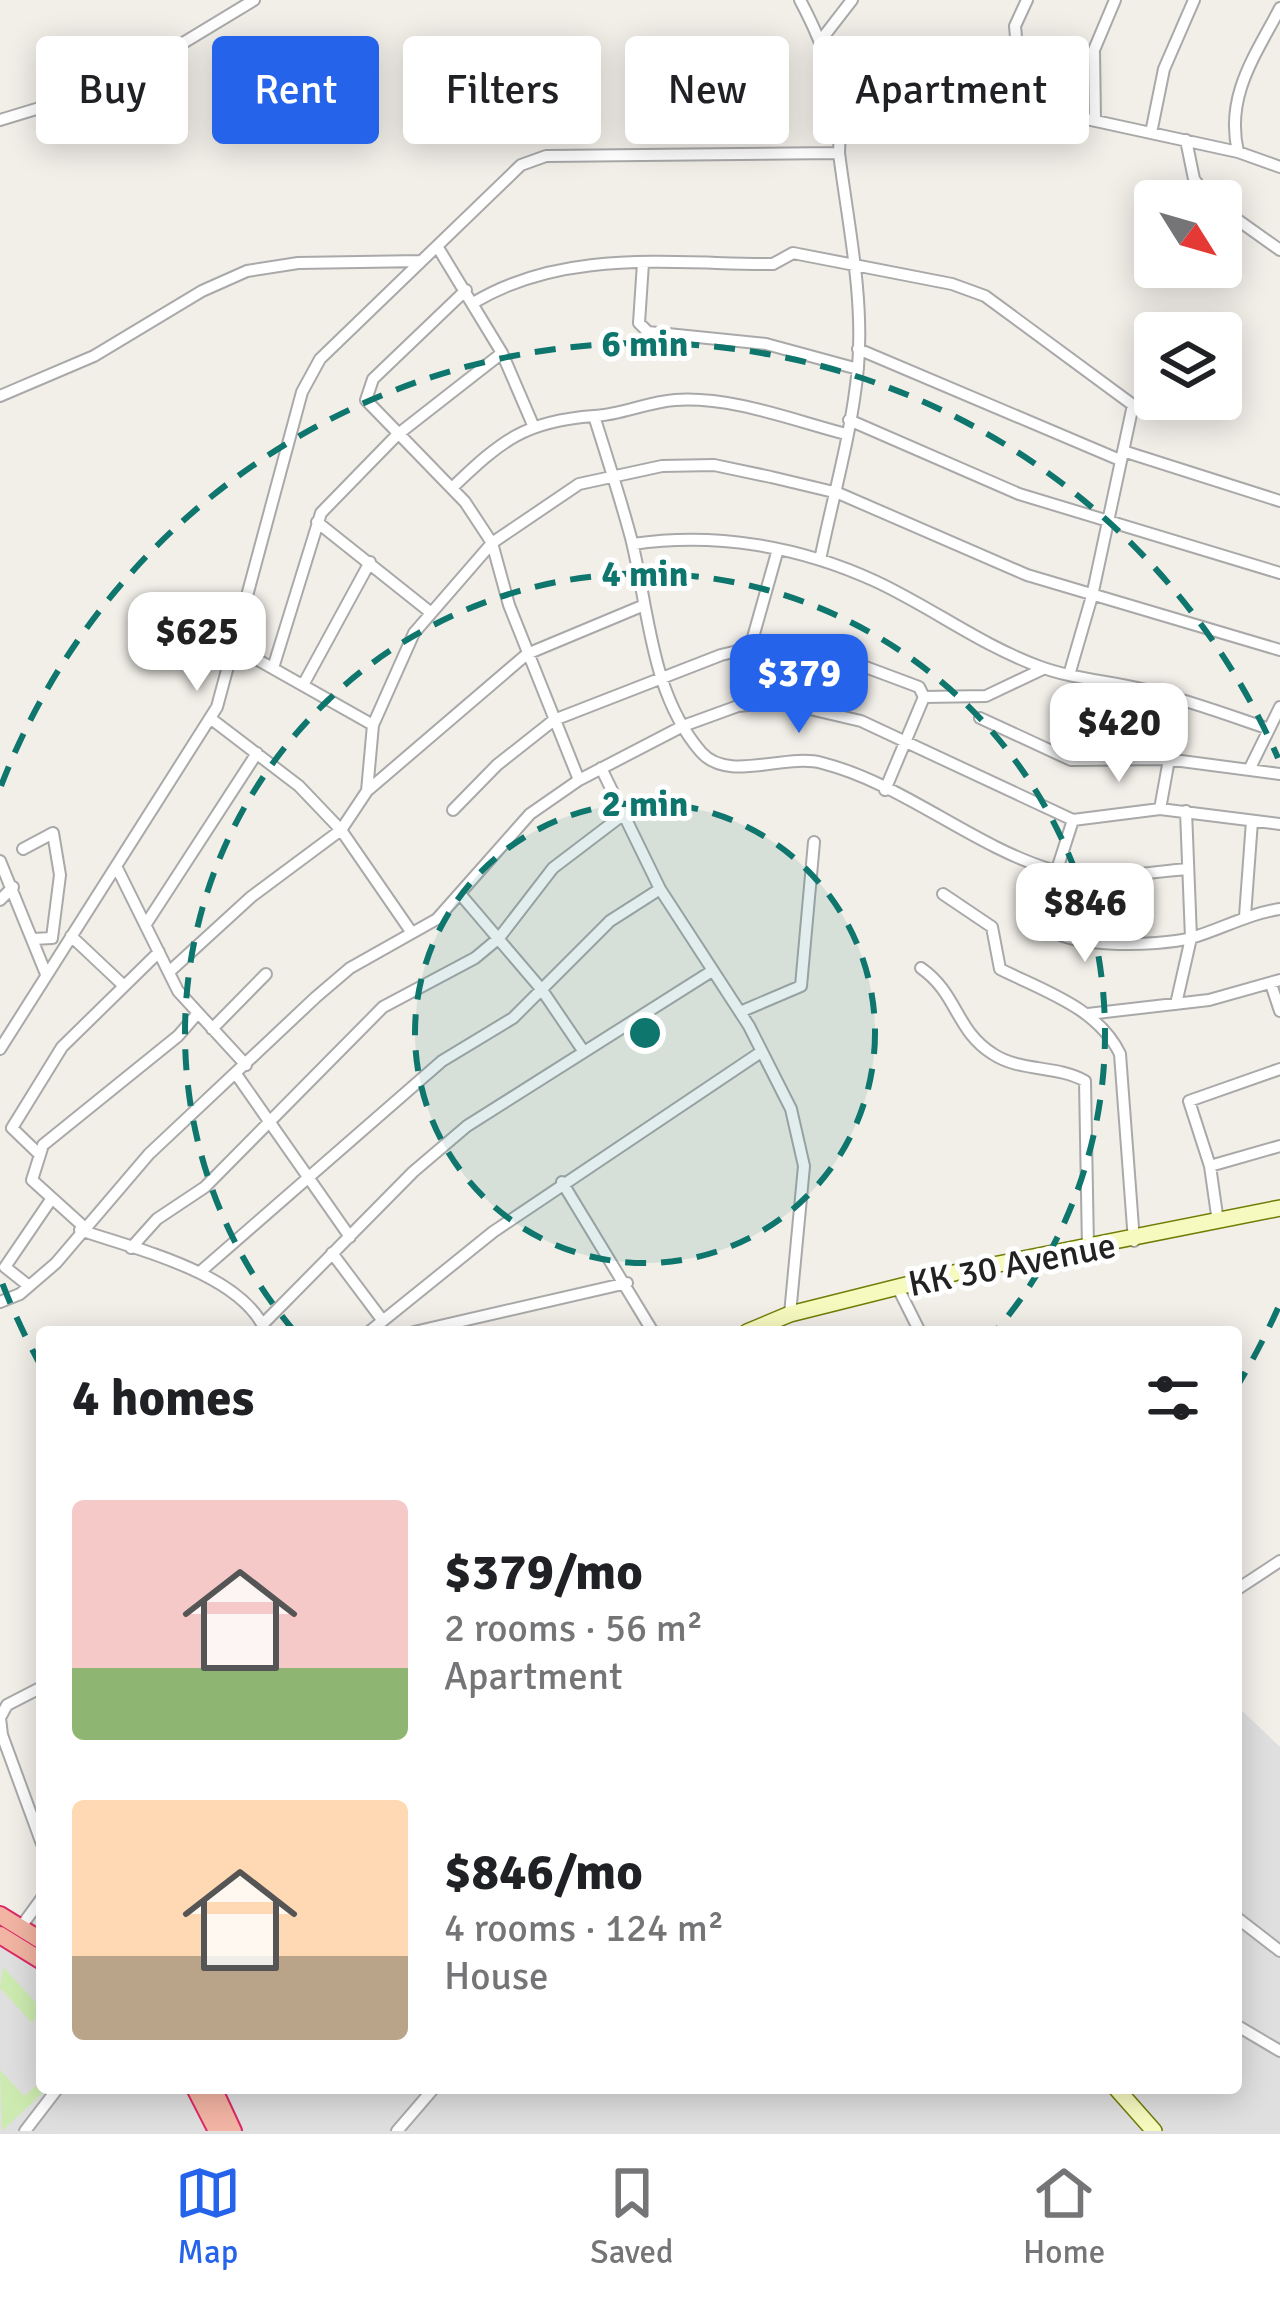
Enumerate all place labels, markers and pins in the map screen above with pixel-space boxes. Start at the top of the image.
pin: $625 [126,592,268,694]
pin: $379 [728,634,870,736]
pin: $420 [1048,683,1190,785]
pin: $846 [1014,863,1156,965]
centre of rings [624,1012,666,1054]

